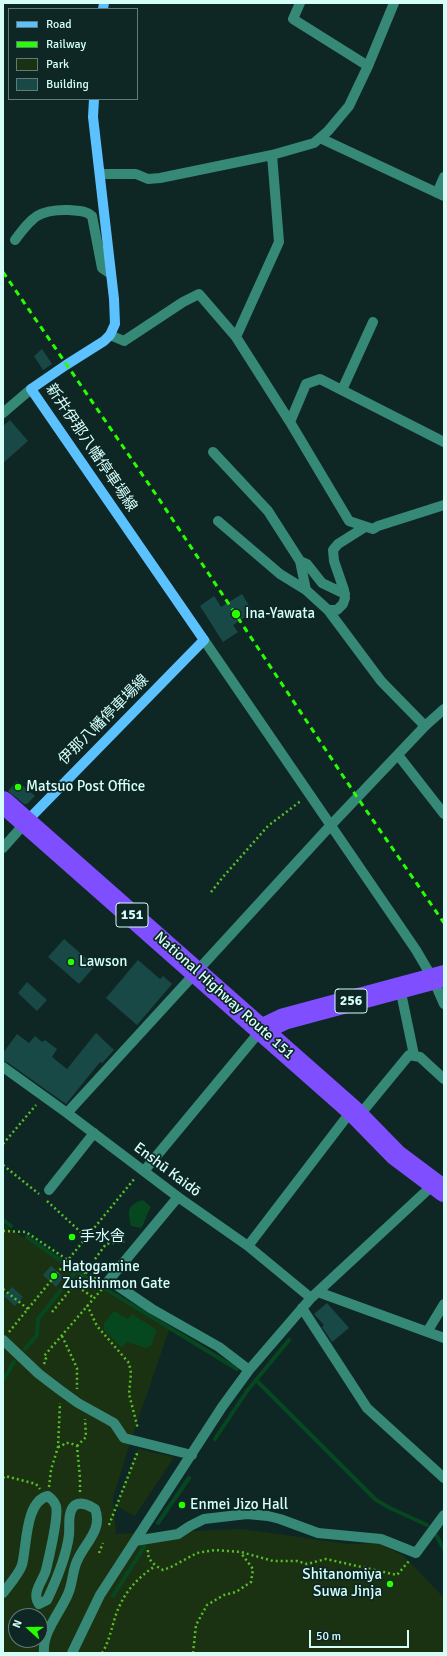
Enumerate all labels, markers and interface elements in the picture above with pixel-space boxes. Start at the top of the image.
legend [8,8,138,100]
text: Road [46,17,72,32]
text: Railway [46,37,86,52]
text: Park [46,57,69,72]
text: Building [46,77,89,92]
street label: 新井伊那八幡停車場線 [42,381,140,515]
place label: Ina-Yawata [245,605,315,623]
marker: Ina-Yawata [230,608,242,620]
street label: 伊那八幡停車場線 [55,671,153,769]
place label: Matsuo Post Office [26,778,145,796]
marker: Matsuo Post Office [13,782,23,792]
road number: 151 [116,903,148,927]
street label: National Highway Route 151 [150,928,298,1064]
place label: Lawson [79,953,127,971]
marker: Lawson [66,957,76,967]
road number: 256 [335,989,367,1013]
street label: Enshū Kaidō [130,1139,204,1201]
place label: 手水舎 [80,1228,125,1246]
marker: 手水舎 [67,1232,77,1242]
place label: Hatogamine Zuishinmon Gate [62,1258,170,1293]
marker: Hatogamine Zuishinmon Gate [49,1271,59,1281]
place label: Enmei Jizo Hall [190,1496,288,1514]
marker: Enmei Jizo Hall [177,1500,187,1510]
place label: Shitanomiya Suwa Jinja [302,1566,382,1601]
marker: Shitanomiya Suwa Jinja [385,1579,395,1589]
north arrow [8,1608,48,1648]
text: N [10,1618,25,1630]
scale bar [311,1622,411,1648]
text: 50 m [316,1629,341,1644]

